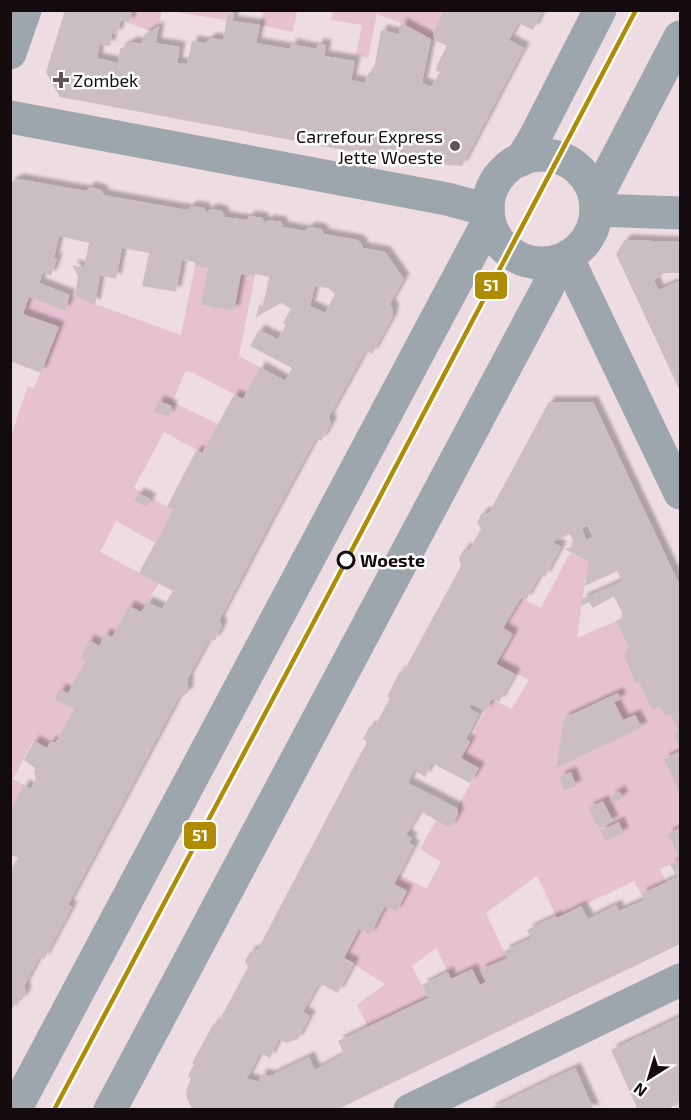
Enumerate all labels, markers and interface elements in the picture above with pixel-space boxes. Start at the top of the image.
place label: Zombek [73,69,138,91]
marker: Zombek [54,73,68,87]
place label: Carrefour Express Jette Woeste [296,125,443,168]
marker: Carrefour Express Jette Woeste [448,139,462,153]
line badge: 51 [474,271,508,300]
text: 51 [483,275,499,294]
place label: Woeste [360,549,425,571]
marker: Woeste [337,551,355,569]
line badge: 51 [183,821,217,850]
text: 51 [192,825,208,844]
north arrow [619,1048,679,1108]
text: N [629,1079,650,1101]

